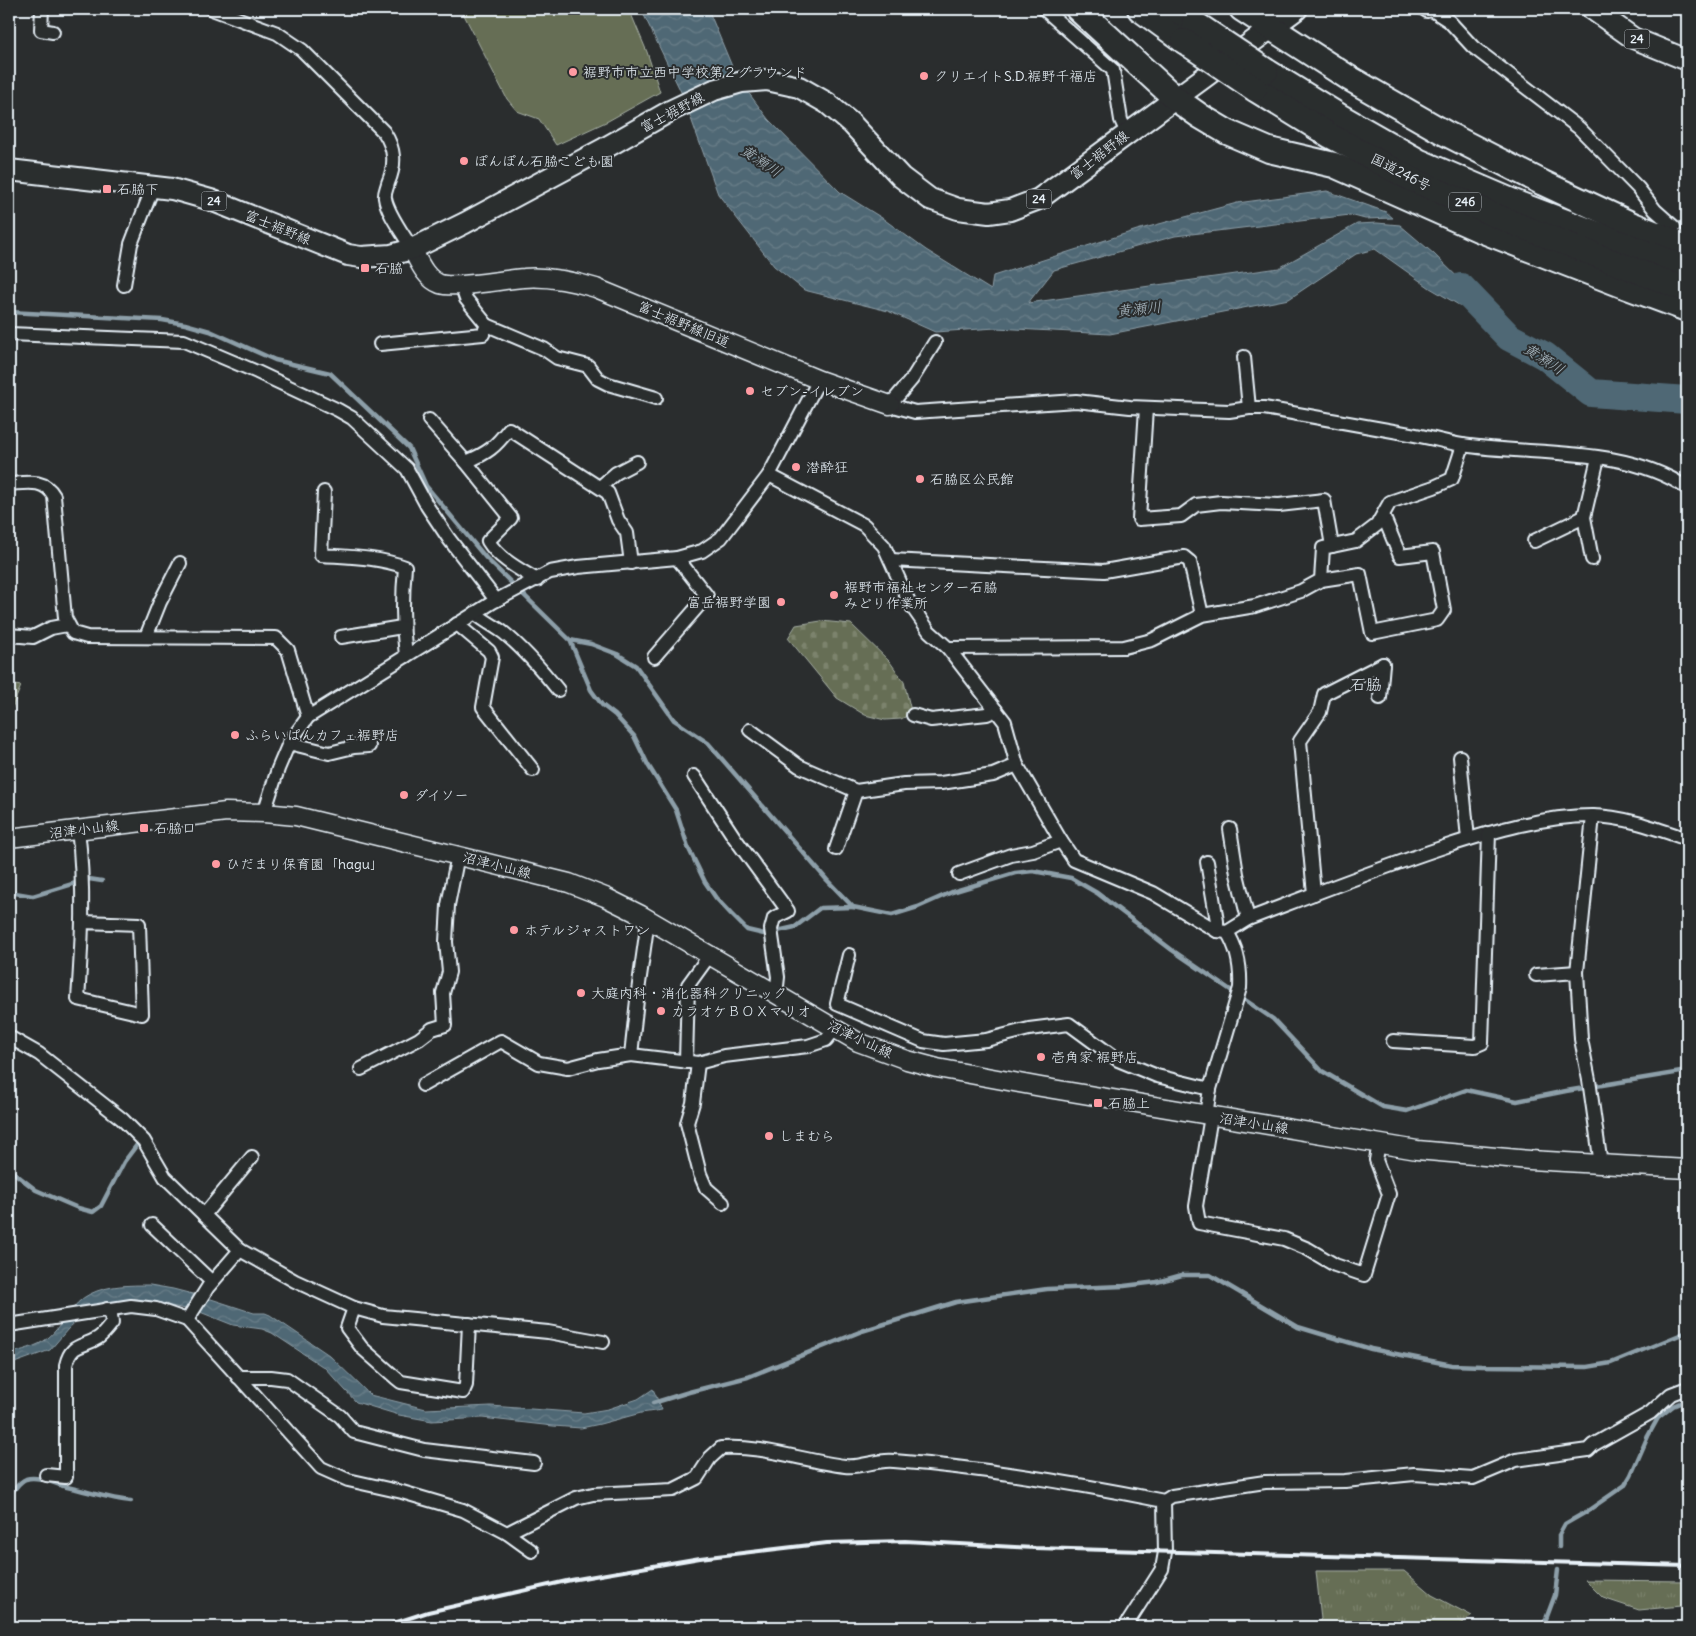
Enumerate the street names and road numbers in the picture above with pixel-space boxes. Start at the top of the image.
road number: 24 [1624,30,1650,48]
street label: 富士裾野線 [637,88,707,136]
street label: 富士裾野線 [1066,126,1132,184]
street label: 国道246号 [1368,149,1434,195]
road number: 24 [1026,190,1052,208]
road number: 24 [202,192,226,210]
road number: 246 [1449,192,1481,212]
street label: 富士裾野線 [242,206,314,248]
street label: 富士裾野線旧道 [635,297,733,351]
street label: 沼津小山線 [48,816,120,842]
street label: 沼津小山線 [461,848,533,882]
street label: 沼津小山線 [824,1016,896,1062]
street label: 沼津小山線 [1218,1109,1290,1137]

